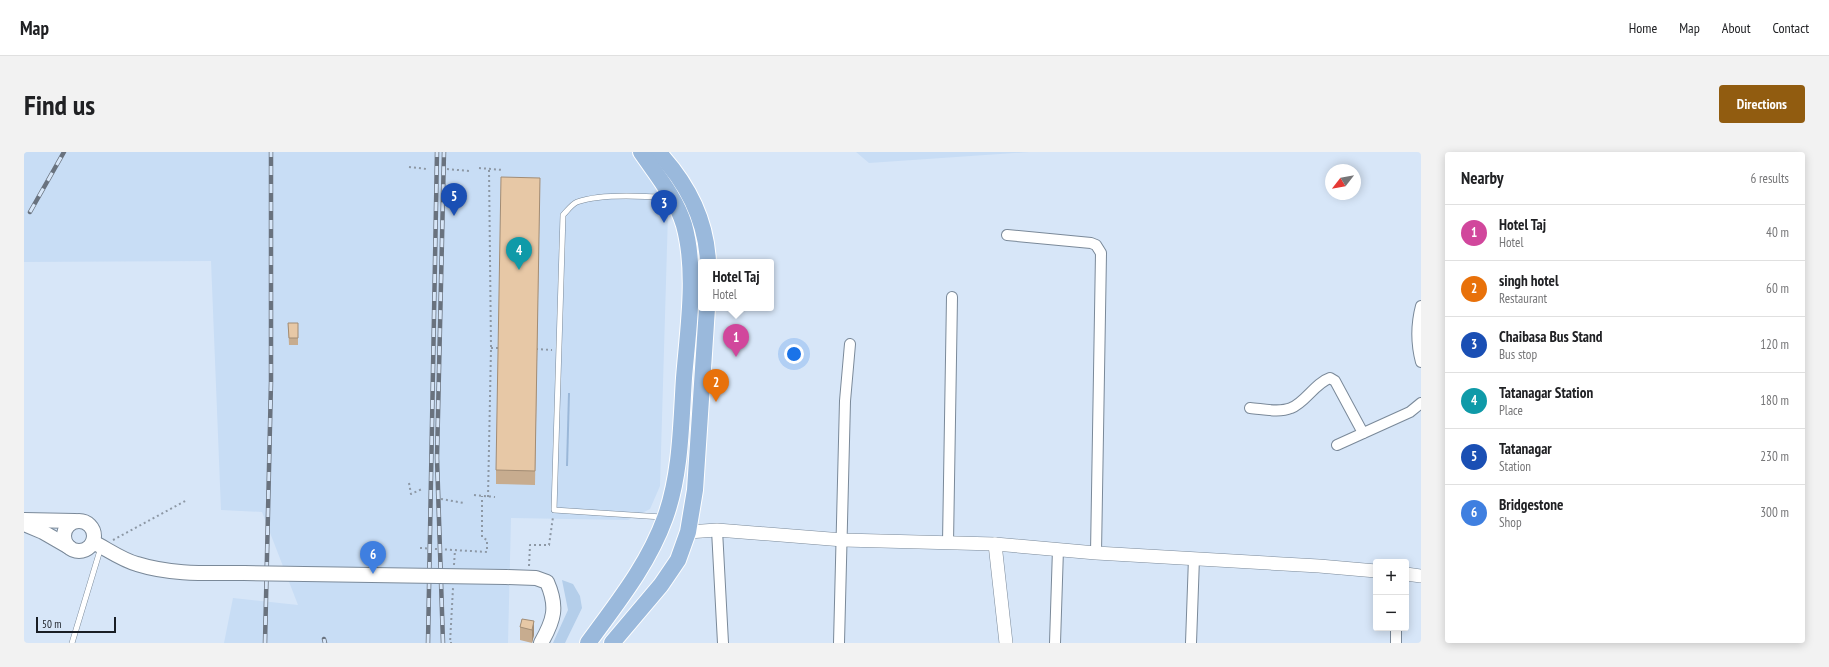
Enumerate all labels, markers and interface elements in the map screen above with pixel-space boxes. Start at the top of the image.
text: Map [20,16,49,40]
text: Home [1629,19,1657,37]
text: Map [1679,19,1700,37]
text: About [1722,19,1751,37]
text: Contact [1773,19,1809,37]
button: Directions [1719,85,1805,123]
text: Find us [24,86,95,123]
north arrow [1325,164,1361,200]
text: Nearby [1461,167,1504,189]
text: 6 results [1750,170,1789,187]
pin: 5 [441,183,467,216]
pin: 3 [651,190,677,223]
text: Hotel Taj [1499,215,1546,234]
text: 1 [1471,224,1477,241]
text: 40 m [1766,224,1789,241]
text: Hotel [1499,234,1523,251]
pin: 4 [506,237,532,270]
popup [698,259,774,311]
text: Hotel Taj [712,267,760,286]
text: singh hotel [1499,271,1559,290]
text: 2 [1471,280,1477,297]
text: 60 m [1766,280,1789,297]
text: Hotel [712,286,737,303]
text: Restaurant [1499,290,1547,307]
pin: 1 [723,324,749,357]
text: Chaibasa Bus Stand [1499,327,1602,346]
text: 3 [1471,336,1477,353]
text: 120 m [1760,336,1789,353]
your location [784,344,804,364]
text: Bus stop [1499,346,1537,363]
pin: 2 [703,369,729,402]
text: Tatanagar Station [1499,383,1593,402]
text: 4 [1471,392,1477,409]
text: 180 m [1760,392,1789,409]
text: Place [1499,402,1523,419]
text: Tatanagar [1499,439,1552,458]
text: 5 [1471,448,1477,465]
text: 230 m [1760,448,1789,465]
text: Station [1499,458,1531,475]
text: Bridgestone [1499,495,1563,514]
text: 6 [1471,504,1477,521]
text: 300 m [1760,504,1789,521]
text: Shop [1499,514,1522,531]
pin: 6 [360,541,386,574]
map controls [1373,559,1409,631]
button: + [1373,559,1409,595]
button: − [1373,595,1409,631]
scale bar [36,615,116,634]
text: 50 m [42,617,61,631]

